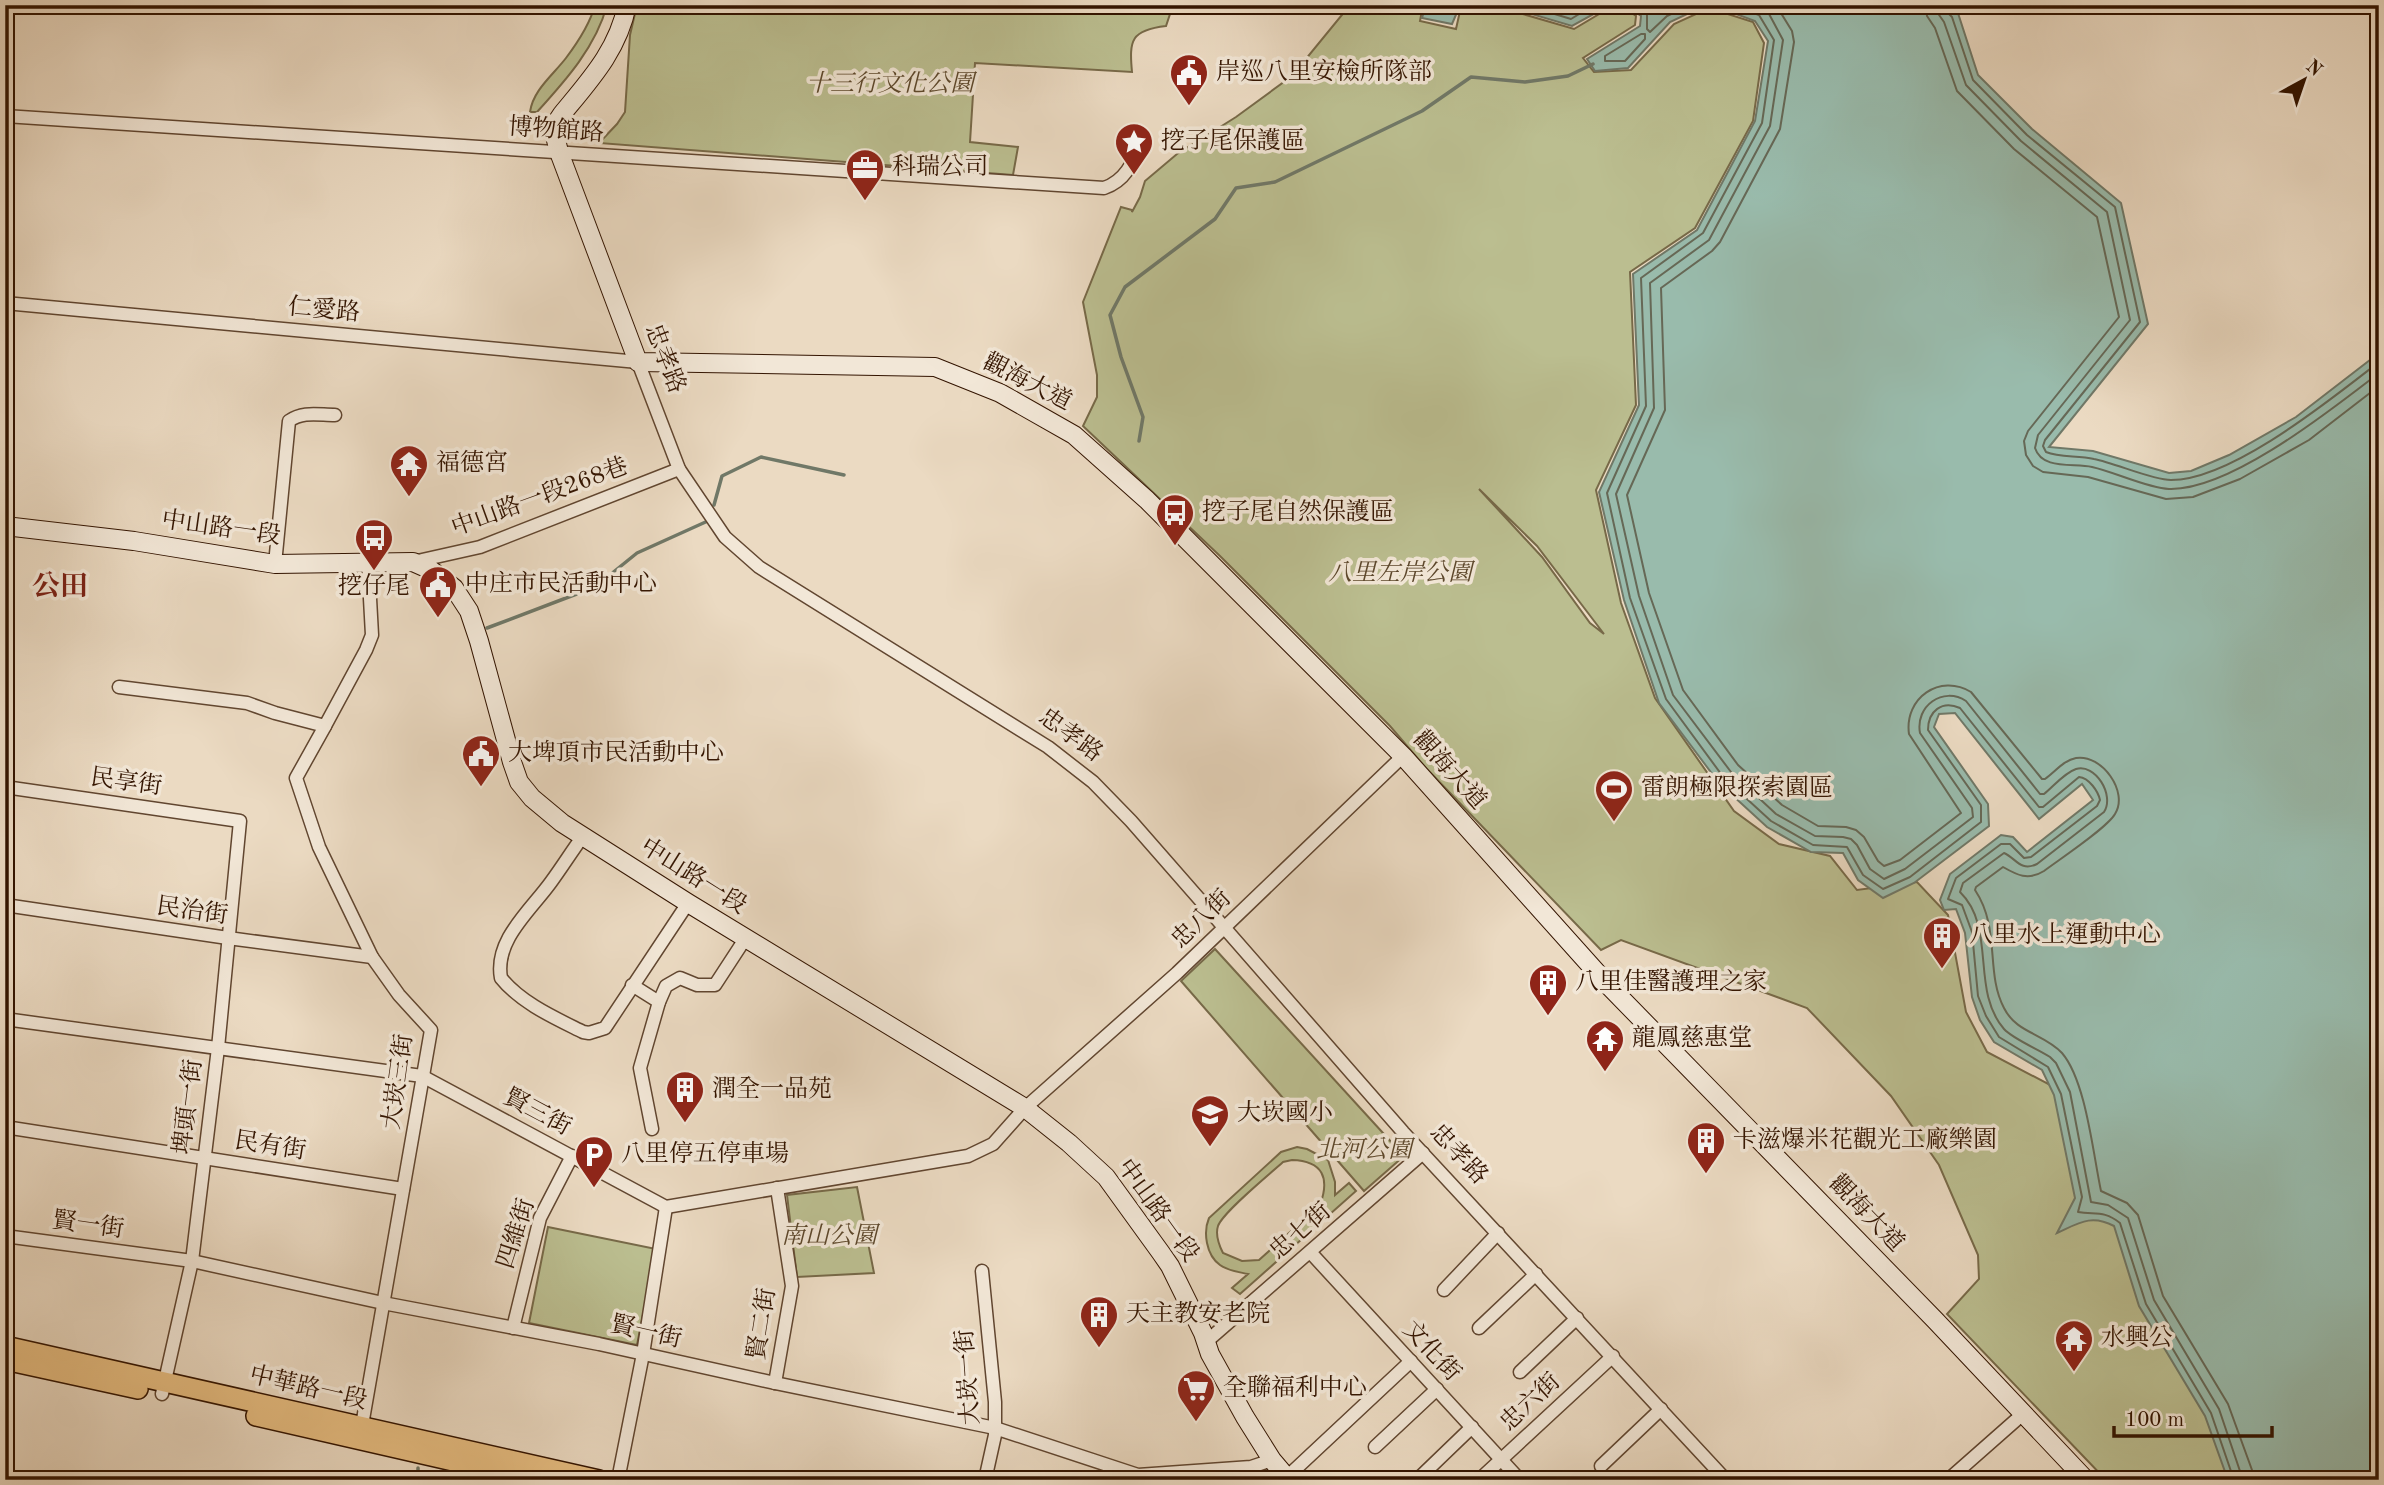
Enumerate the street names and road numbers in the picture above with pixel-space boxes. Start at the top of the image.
street label: 博物館路 [507,113,605,146]
street label: 仁愛路 [287,293,361,326]
street label: 忠孝路 [640,320,691,397]
street label: 觀海大道 [979,348,1077,415]
street label: 中山路一段268巷 [448,452,631,541]
street label: 中山路一段 [160,506,283,549]
street label: 忠孝路 [1034,703,1108,767]
street label: 觀海大道 [1408,725,1492,815]
street label: 民享街 [89,763,164,800]
street label: 中山路一段 [636,832,752,919]
street label: 忠八街 [1166,884,1236,954]
street label: 民治街 [155,892,230,929]
street label: 大崁三街 [377,1032,418,1131]
street label: 埤頭一街 [168,1058,207,1156]
street label: 賢三街 [500,1083,576,1140]
street label: 忠孝路 [1425,1118,1494,1190]
street label: 民有街 [233,1127,308,1164]
street label: 中山路一段 [1112,1154,1204,1267]
street label: 觀海大道 [1824,1169,1910,1257]
street label: 四維街 [492,1195,540,1272]
street label: 忠七街 [1264,1197,1336,1265]
street label: 賢一街 [51,1206,126,1243]
street label: 賢二街 [743,1286,780,1361]
street label: 賢一街 [608,1310,684,1353]
street label: 文化街 [1398,1315,1467,1387]
street label: 大崁一街 [951,1328,984,1426]
street label: 中華路一段 [247,1361,370,1414]
street label: 忠六街 [1494,1367,1566,1436]

